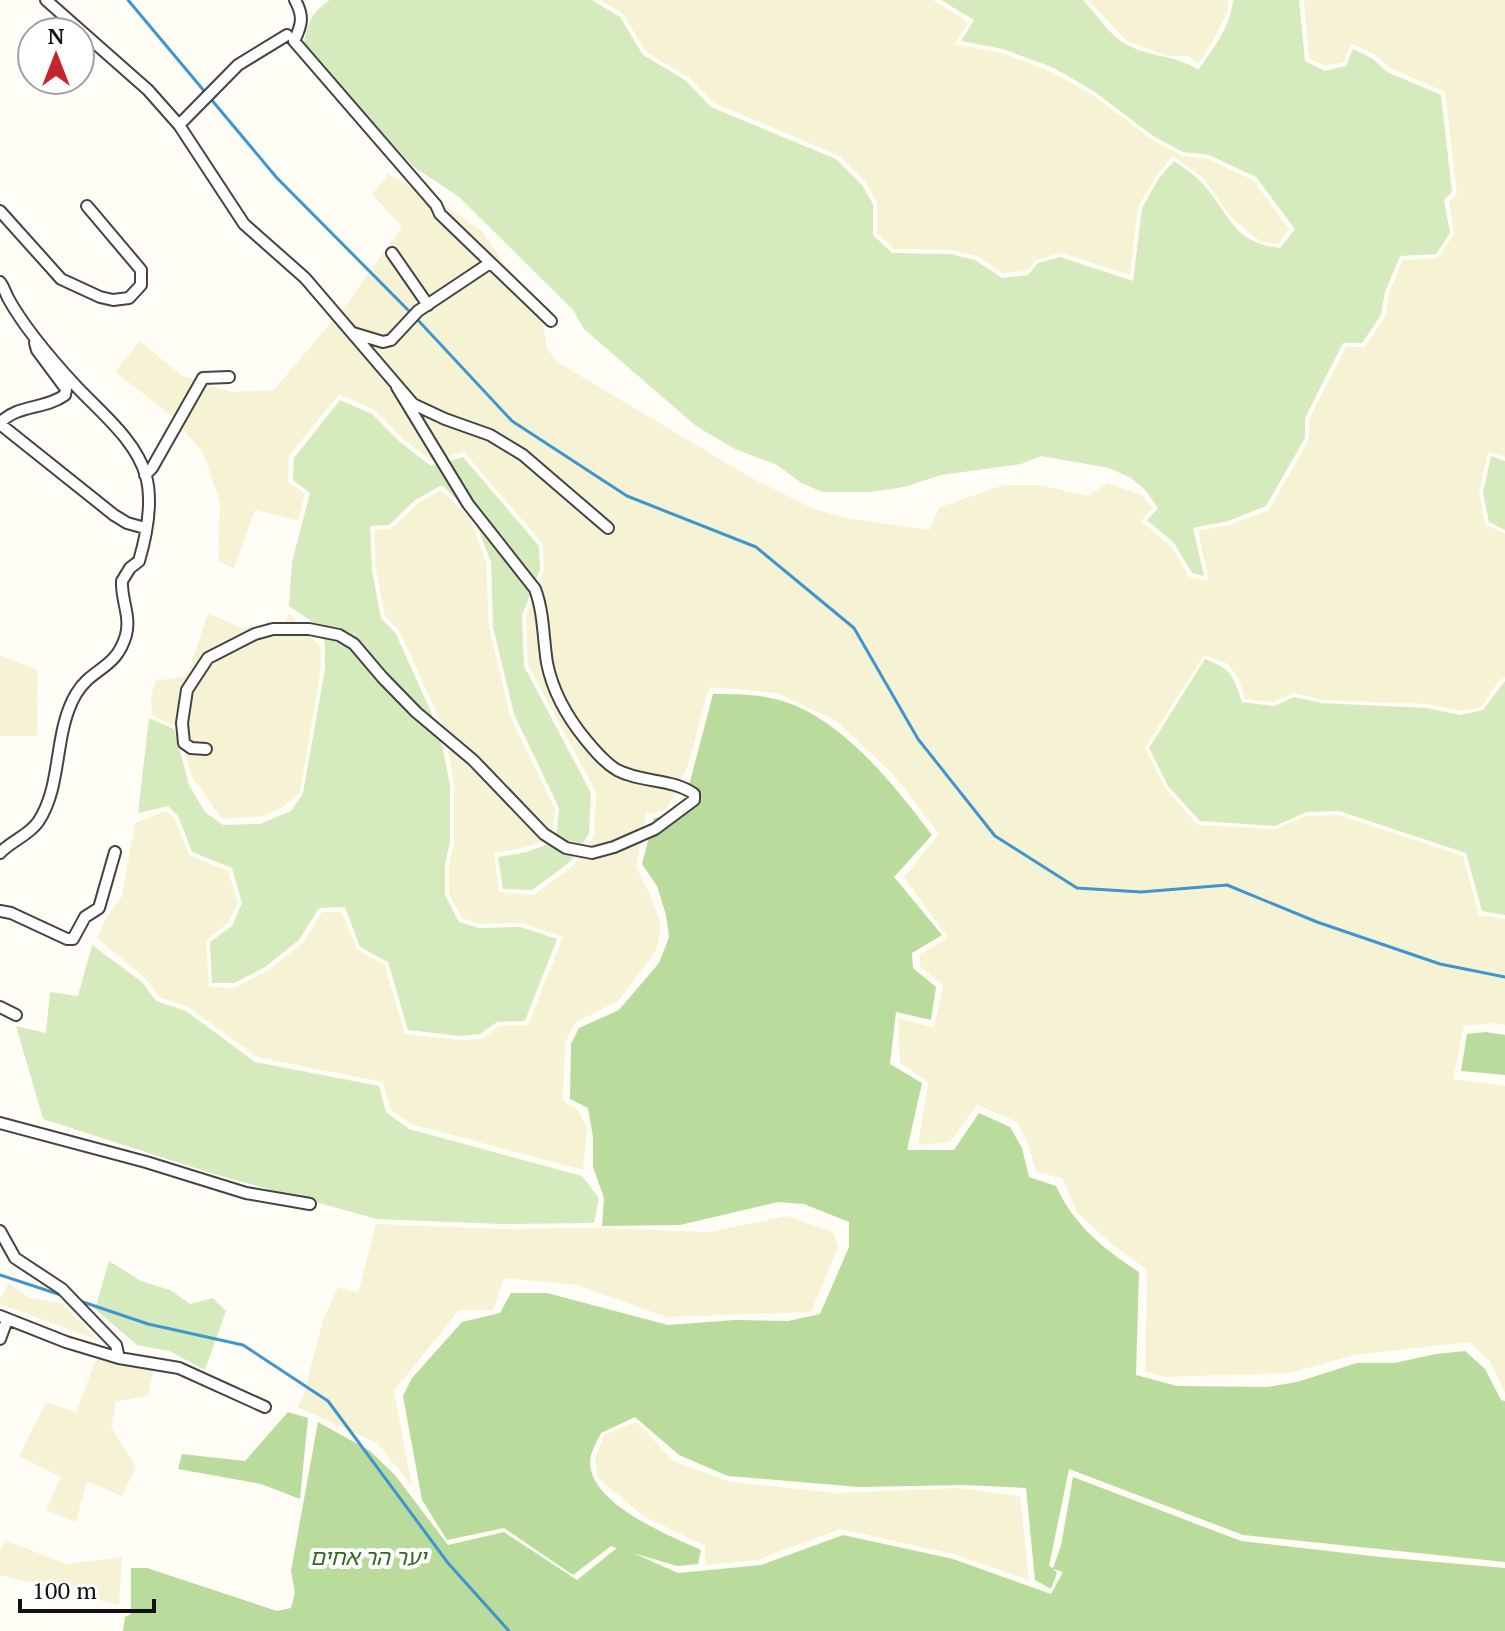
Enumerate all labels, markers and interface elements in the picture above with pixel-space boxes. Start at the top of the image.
north arrow [16,16,96,96]
text: N [48,21,65,50]
park label: יער הר אחים [310,1542,429,1571]
scale bar [20,1563,154,1613]
text: 100 m [32,1574,97,1606]

